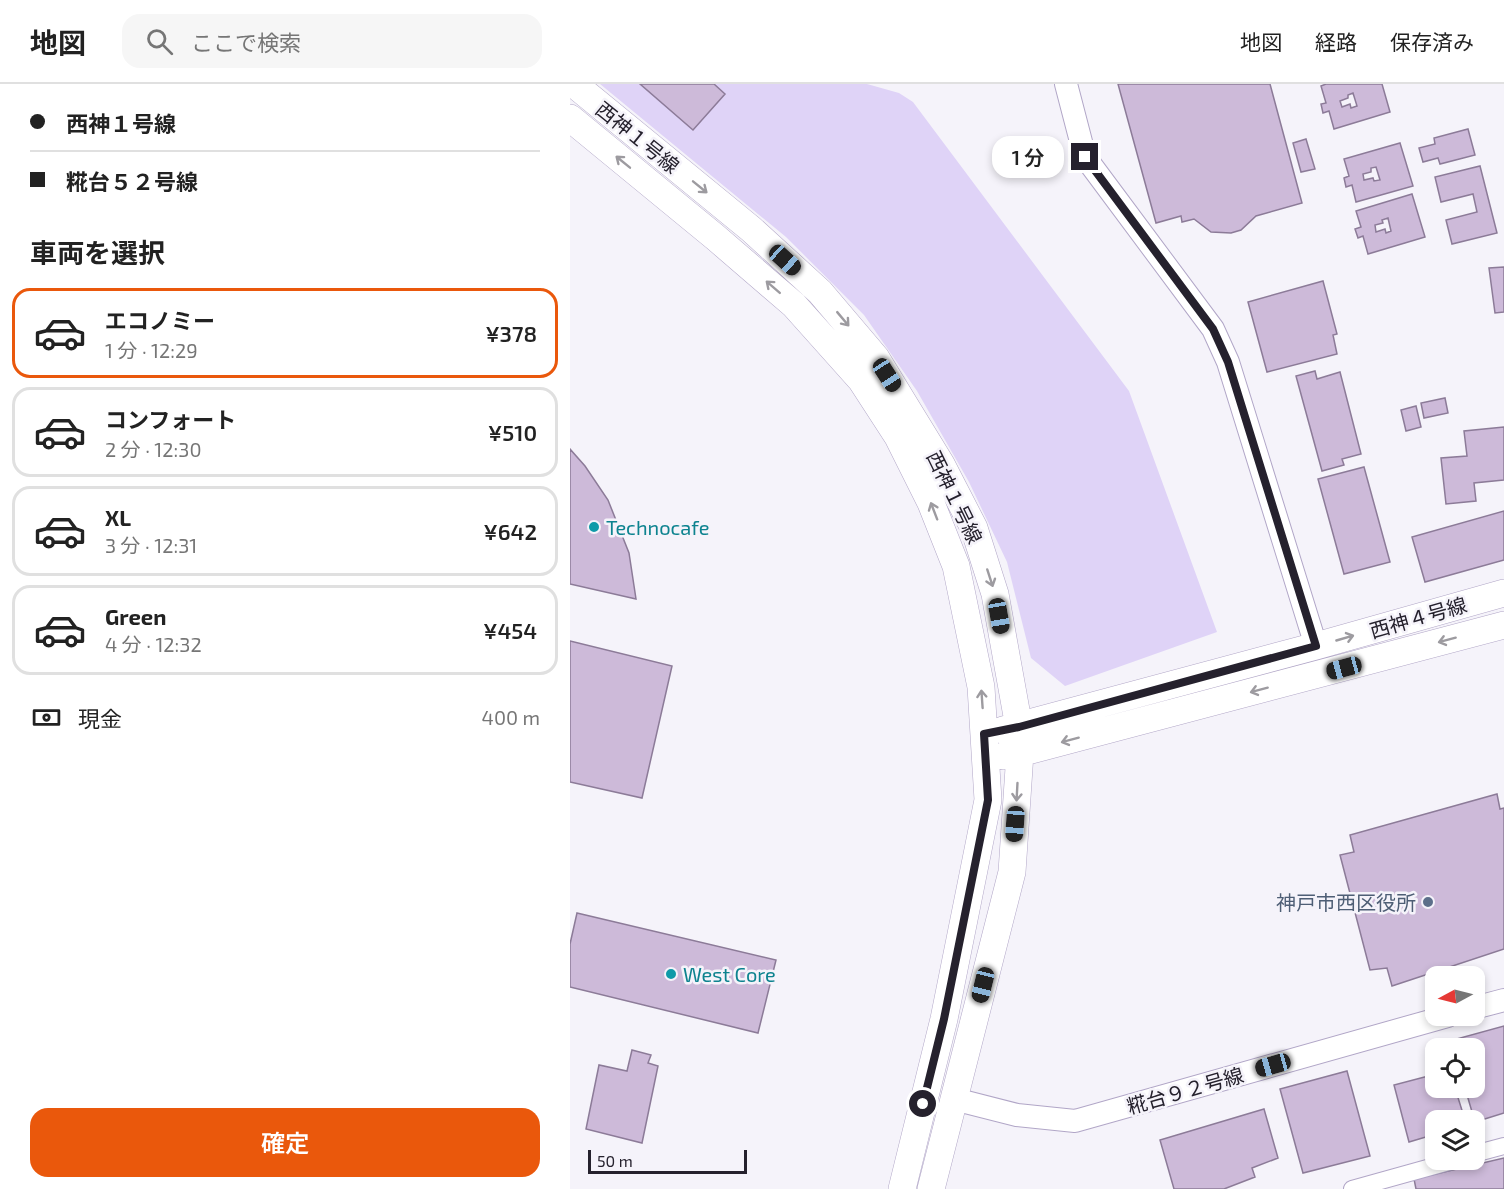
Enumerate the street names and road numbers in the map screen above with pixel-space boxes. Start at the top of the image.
street label: 西神１号線 [592,96,684,178]
street label: 西神１号線 [922,447,988,547]
street label: 西神４号線 [1367,592,1469,642]
street label: 糀台９２号線 [1124,1062,1246,1118]

